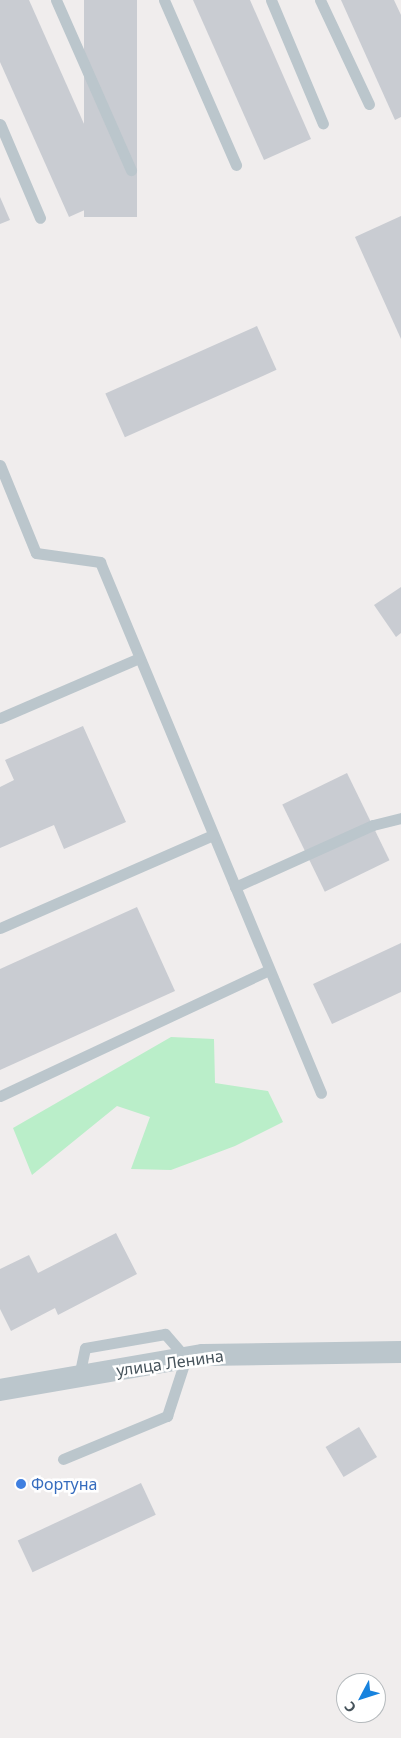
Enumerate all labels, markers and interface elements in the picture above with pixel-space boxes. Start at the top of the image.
street label: улица Ленина [115,1346,225,1380]
place label: Фортуна [31,1474,97,1494]
marker: Фортуна [15,1478,27,1490]
north arrow [336,1673,386,1723]
text: С [340,1698,360,1717]

